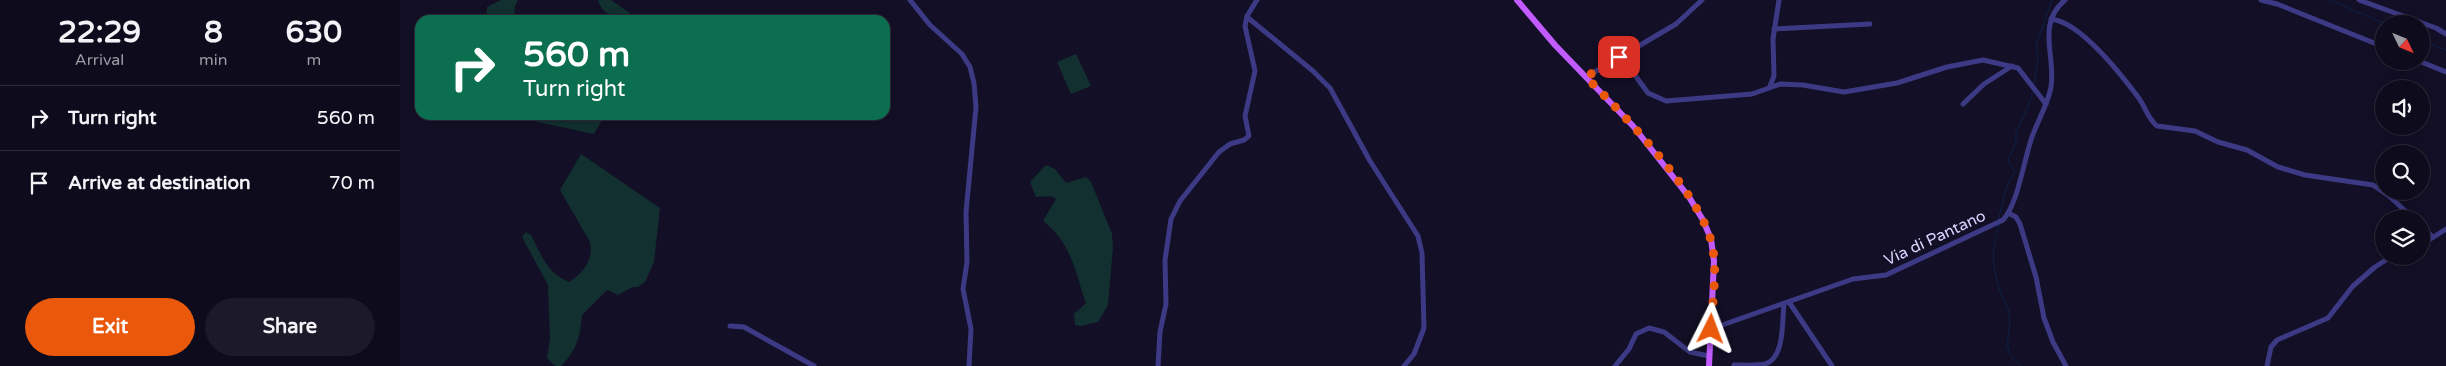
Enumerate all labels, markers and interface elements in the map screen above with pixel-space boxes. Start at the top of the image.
text: 22:29 [58,14,141,51]
text: 8 [204,14,223,51]
text: 630 [286,14,342,51]
north arrow [2375,15,2430,70]
map controls [2375,15,2430,265]
text: 560 m [523,34,630,76]
icon: right [440,35,505,100]
pin [1598,36,1640,78]
icon: arrive [1605,43,1633,71]
text: Arrival [75,50,124,70]
text: min [199,50,228,70]
text: m [306,50,321,70]
text: Turn right [523,76,625,102]
button: sound [2375,80,2430,135]
icon: right [25,104,53,132]
text: Turn right [68,107,156,129]
text: 560 m [317,107,375,129]
button: search [2375,145,2430,200]
icon: arrive [25,169,53,197]
text: Arrive at destination [68,172,251,194]
text: 70 m [329,172,375,194]
street label: Via di Pantano [1881,206,1989,270]
button: layers [2375,210,2430,265]
button: Exit [25,298,195,356]
button: Share [205,298,375,356]
position arrow [1684,302,1736,354]

